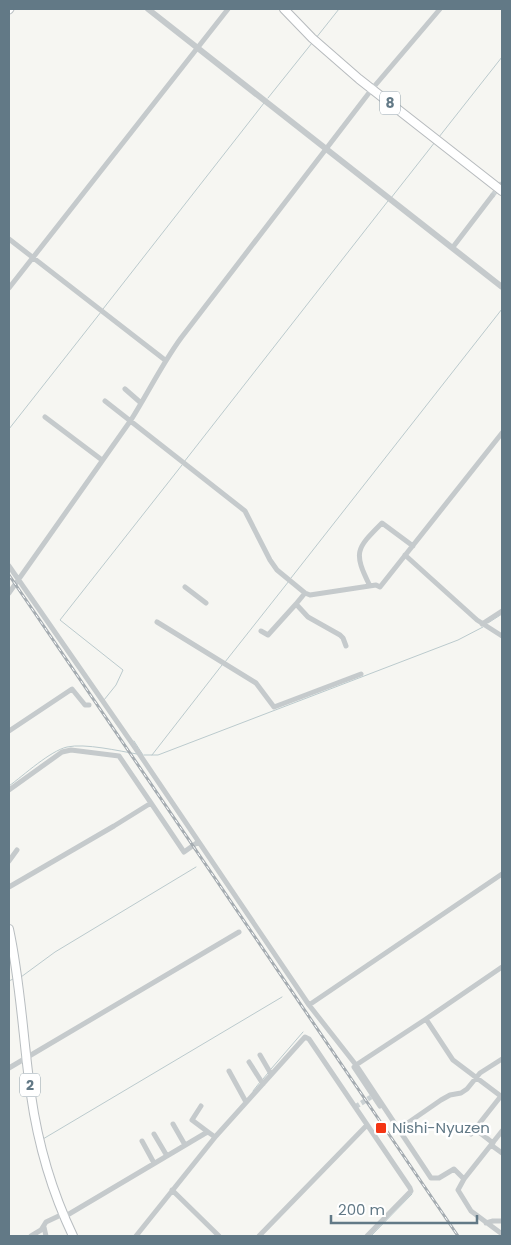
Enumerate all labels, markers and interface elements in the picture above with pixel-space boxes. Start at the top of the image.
road number: 8 [380,92,400,115]
road number: 2 [20,1074,40,1096]
place label: Nishi-Nyuzen [392,1117,490,1138]
marker: Nishi-Nyuzen [374,1121,388,1135]
scale bar [331,1192,477,1224]
text: 200 m [338,1199,385,1220]

